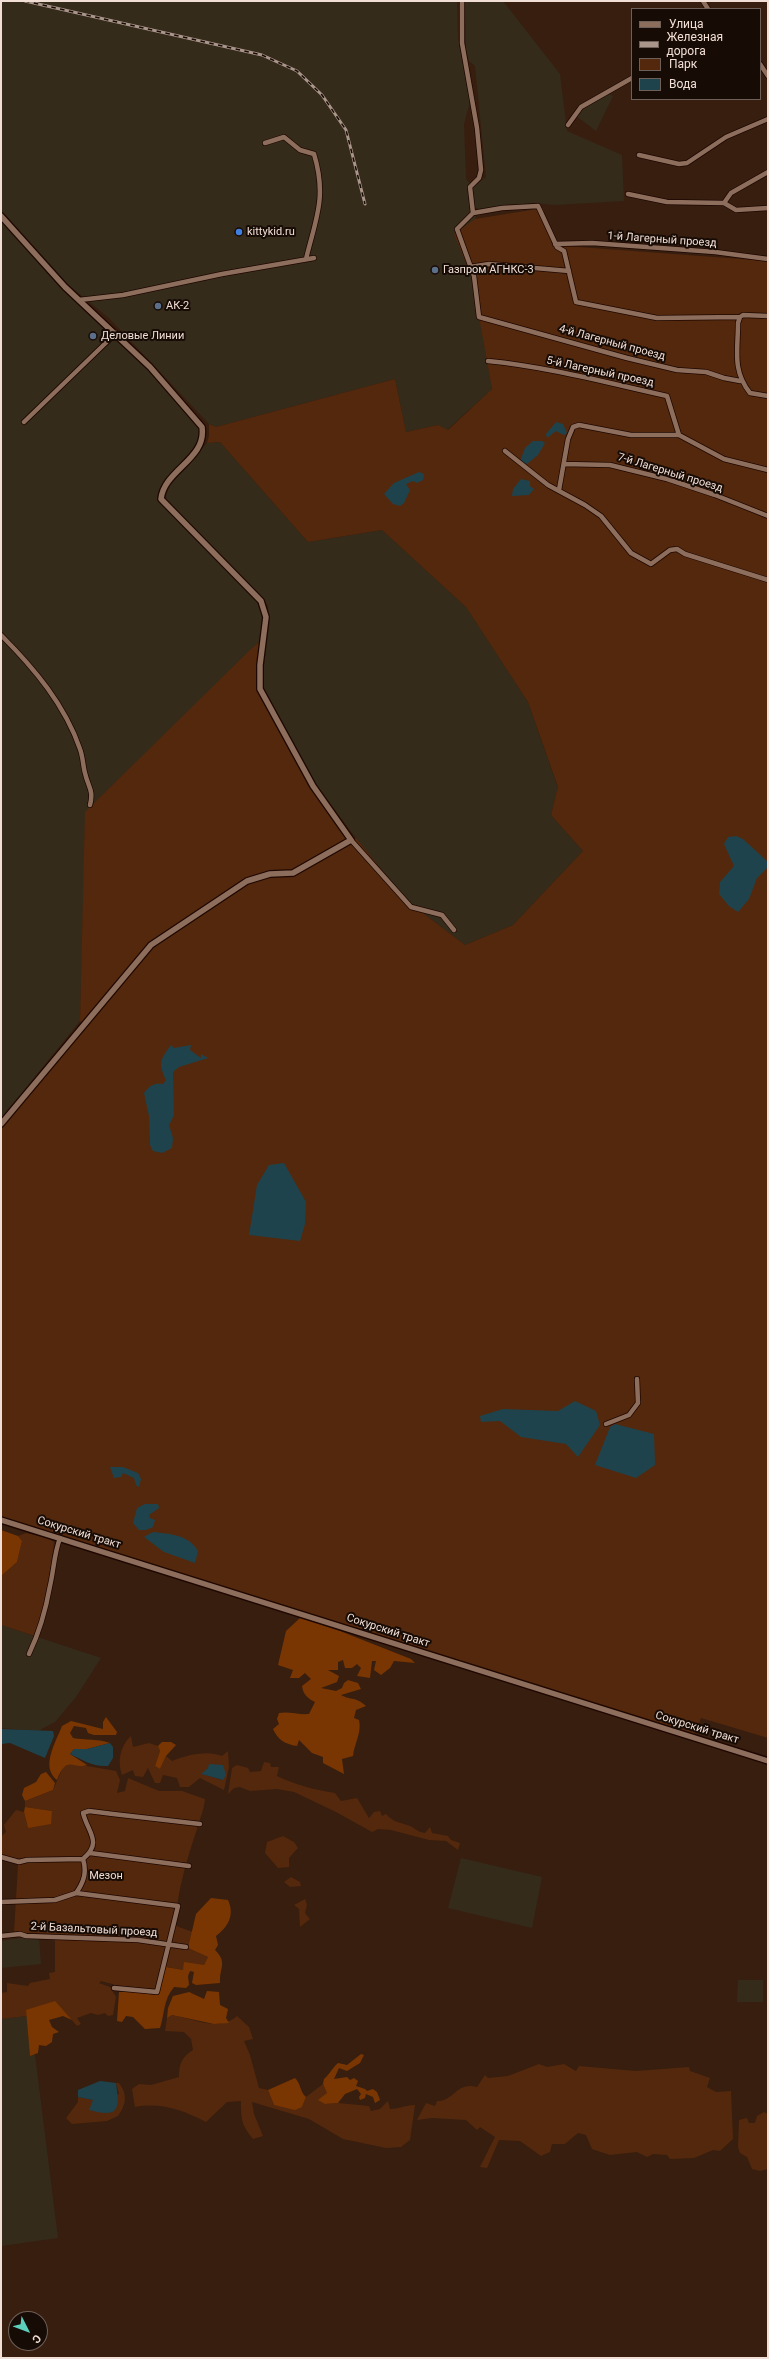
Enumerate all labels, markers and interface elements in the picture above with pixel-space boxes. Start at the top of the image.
legend [631,8,761,100]
text: Улица [669,17,704,31]
text: Железная дорога [667,30,723,58]
text: Парк [669,57,697,71]
text: Вода [669,77,697,91]
place label: kittykid.ru [247,225,295,239]
marker: kittykid.ru [234,227,244,237]
street label: 1-й Лагерный проезд [607,230,717,250]
place label: Газпром АГНКС-3 [443,263,534,277]
marker: Газпром АГНКС-3 [430,265,440,275]
place label: АК-2 [166,299,189,313]
marker: АК-2 [153,301,163,311]
street label: 4-й Лагерный проезд [557,322,667,364]
place label: Деловые Линии [101,329,184,343]
marker: Деловые Линии [88,331,98,341]
street label: 5-й Лагерный проезд [545,354,655,390]
street label: 7-й Лагерный проезд [616,451,724,495]
street label: Сокурский тракт [36,1514,122,1552]
street label: Сокурский тракт [345,1611,431,1651]
street label: Сокурский тракт [654,1709,740,1747]
park label: Мезон [89,1869,123,1883]
street label: 2-й Базальтовый проезд [30,1920,158,1940]
north arrow [8,2311,48,2351]
text: С [29,2332,44,2346]

